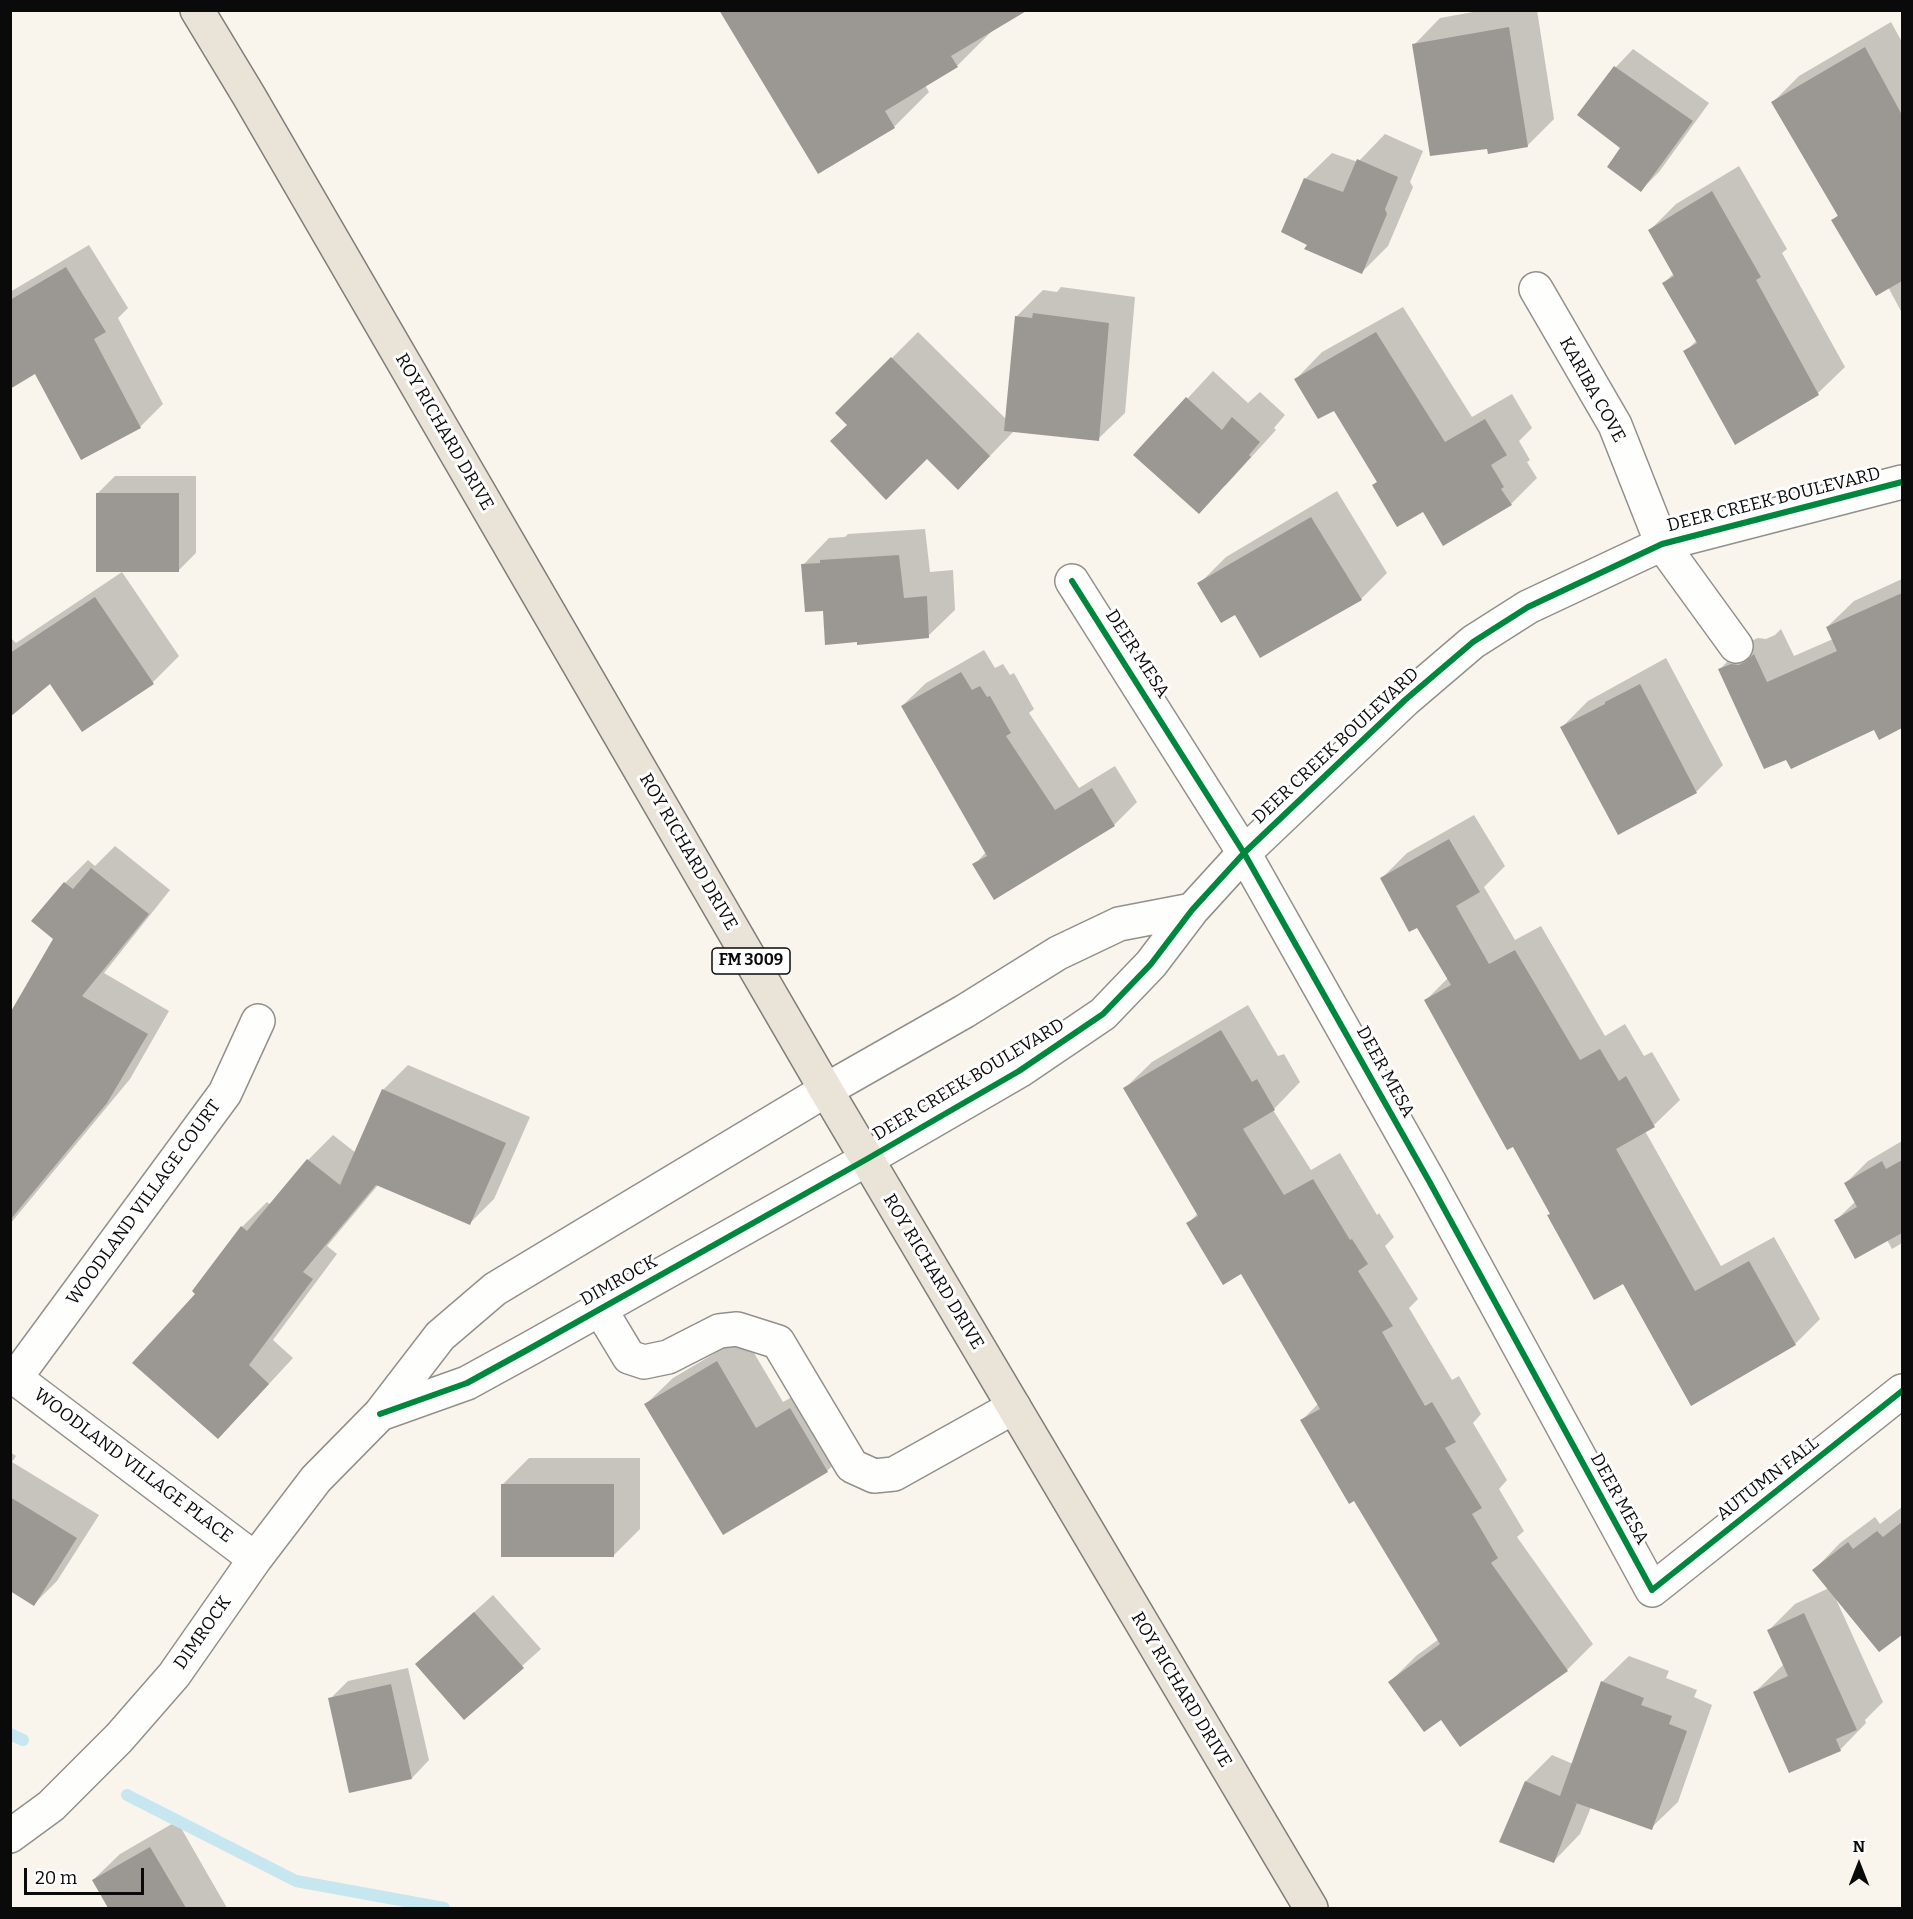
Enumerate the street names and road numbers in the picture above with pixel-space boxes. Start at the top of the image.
street label: KARIBA COVE [1554,334,1630,446]
street label: ROY RICHARD DRIVE [390,350,498,514]
street label: DEER CREEK BOULEVARD [1665,463,1883,537]
street label: DEER MESA [1100,606,1174,702]
street label: DEER CREEK BOULEVARD [1248,663,1424,829]
street label: ROY RICHARD DRIVE [634,770,742,934]
road number: FM 3009 [712,948,790,974]
street label: DEER CREEK BOULEVARD [869,1014,1069,1146]
street label: DEER MESA [1351,1023,1419,1121]
street label: WOODLAND VILLAGE COURT [62,1096,226,1310]
street label: ROY RICHARD DRIVE [878,1190,988,1354]
street label: DIMROCK [577,1251,661,1311]
street label: WOODLAND VILLAGE PLACE [29,1384,237,1548]
street label: AUTUMN FALL [1713,1432,1823,1526]
street label: DEER MESA [1585,1450,1653,1548]
street label: DIMROCK [170,1592,236,1674]
street label: ROY RICHARD DRIVE [1126,1608,1236,1772]

